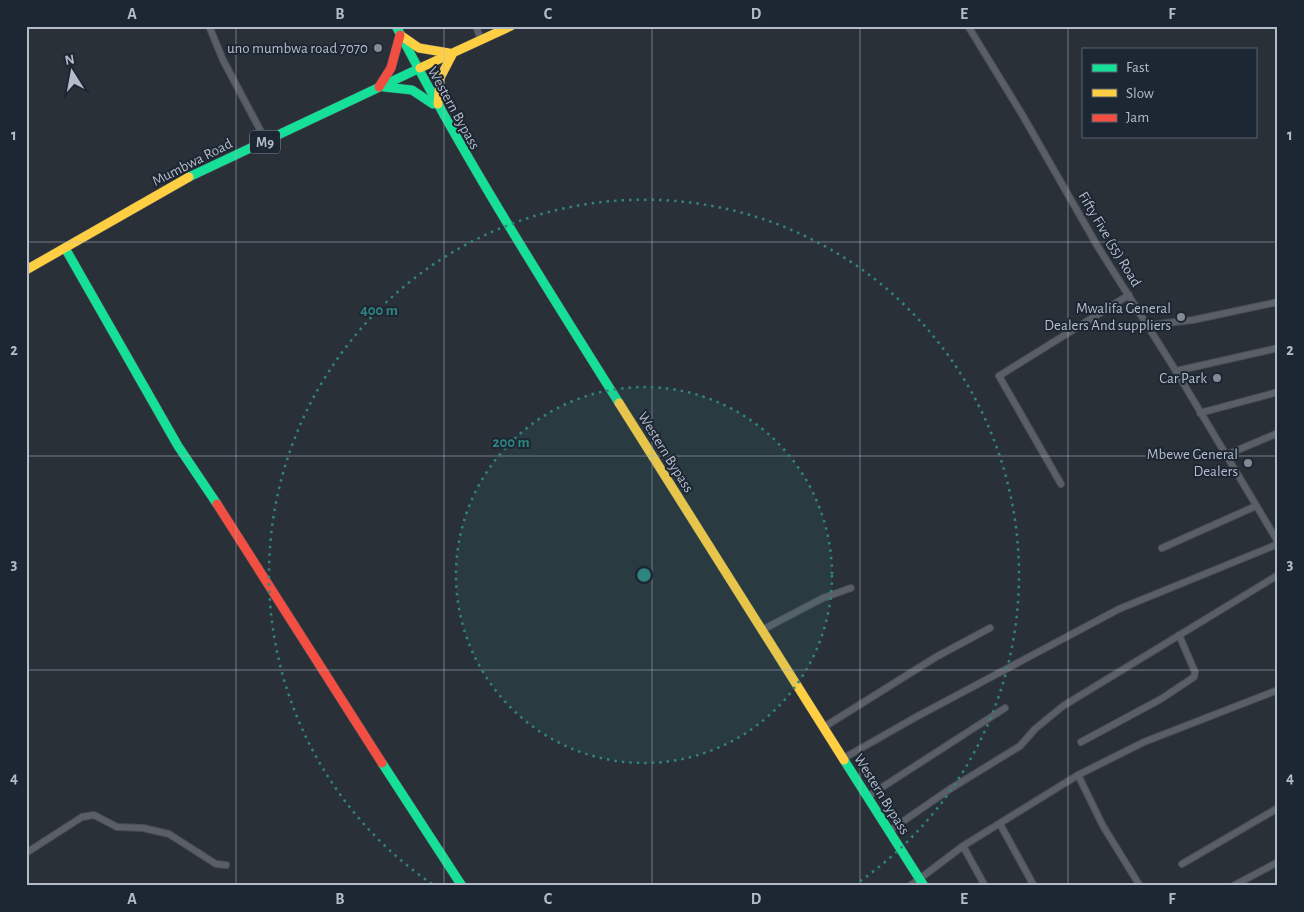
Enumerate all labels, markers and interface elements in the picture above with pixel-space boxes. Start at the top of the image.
text: A [127,6,137,22]
text: B [335,6,345,22]
text: C [544,6,553,22]
text: D [751,6,762,22]
text: E [960,6,968,22]
text: F [1168,6,1176,22]
place label: uno mumbwa road 7070 [227,41,368,56]
marker: uno mumbwa road 7070 [372,42,384,54]
north arrow [48,48,98,98]
legend [1082,48,1256,138]
text: N [64,52,76,68]
text: Fast [1126,60,1150,75]
street label: Western Bypass [425,64,482,152]
text: Slow [1126,86,1154,101]
text: Jam [1126,110,1149,125]
text: 1 [11,127,17,143]
text: 1 [1287,127,1293,143]
road number: M9 [250,130,280,154]
street label: Mumbwa Road [150,136,235,189]
street label: Fifty Five (55) Road [1075,189,1144,290]
place label: Mwalifa General Dealers And suppliers [1044,301,1171,333]
text: 400 m [360,303,398,318]
marker: Mwalifa General Dealers And suppliers [1175,311,1187,323]
text: 2 [10,342,18,358]
text: 2 [1286,342,1294,358]
place label: Car Park [1159,371,1207,386]
marker: Car Park [1211,372,1223,384]
street label: Western Bypass [635,409,696,495]
text: 200 m [492,435,530,450]
place label: Mbewe General Dealers [1147,447,1238,479]
marker: Mbewe General Dealers [1242,457,1254,469]
text: 3 [11,556,18,572]
text: 3 [1287,556,1294,572]
centre of rings [635,566,653,584]
street label: Western Bypass [851,751,912,837]
text: 4 [10,770,18,786]
text: 4 [1286,770,1294,786]
text: A [127,891,137,907]
text: B [335,891,345,907]
text: C [544,891,553,907]
text: D [751,891,762,907]
text: E [960,891,968,907]
text: F [1168,891,1176,907]

